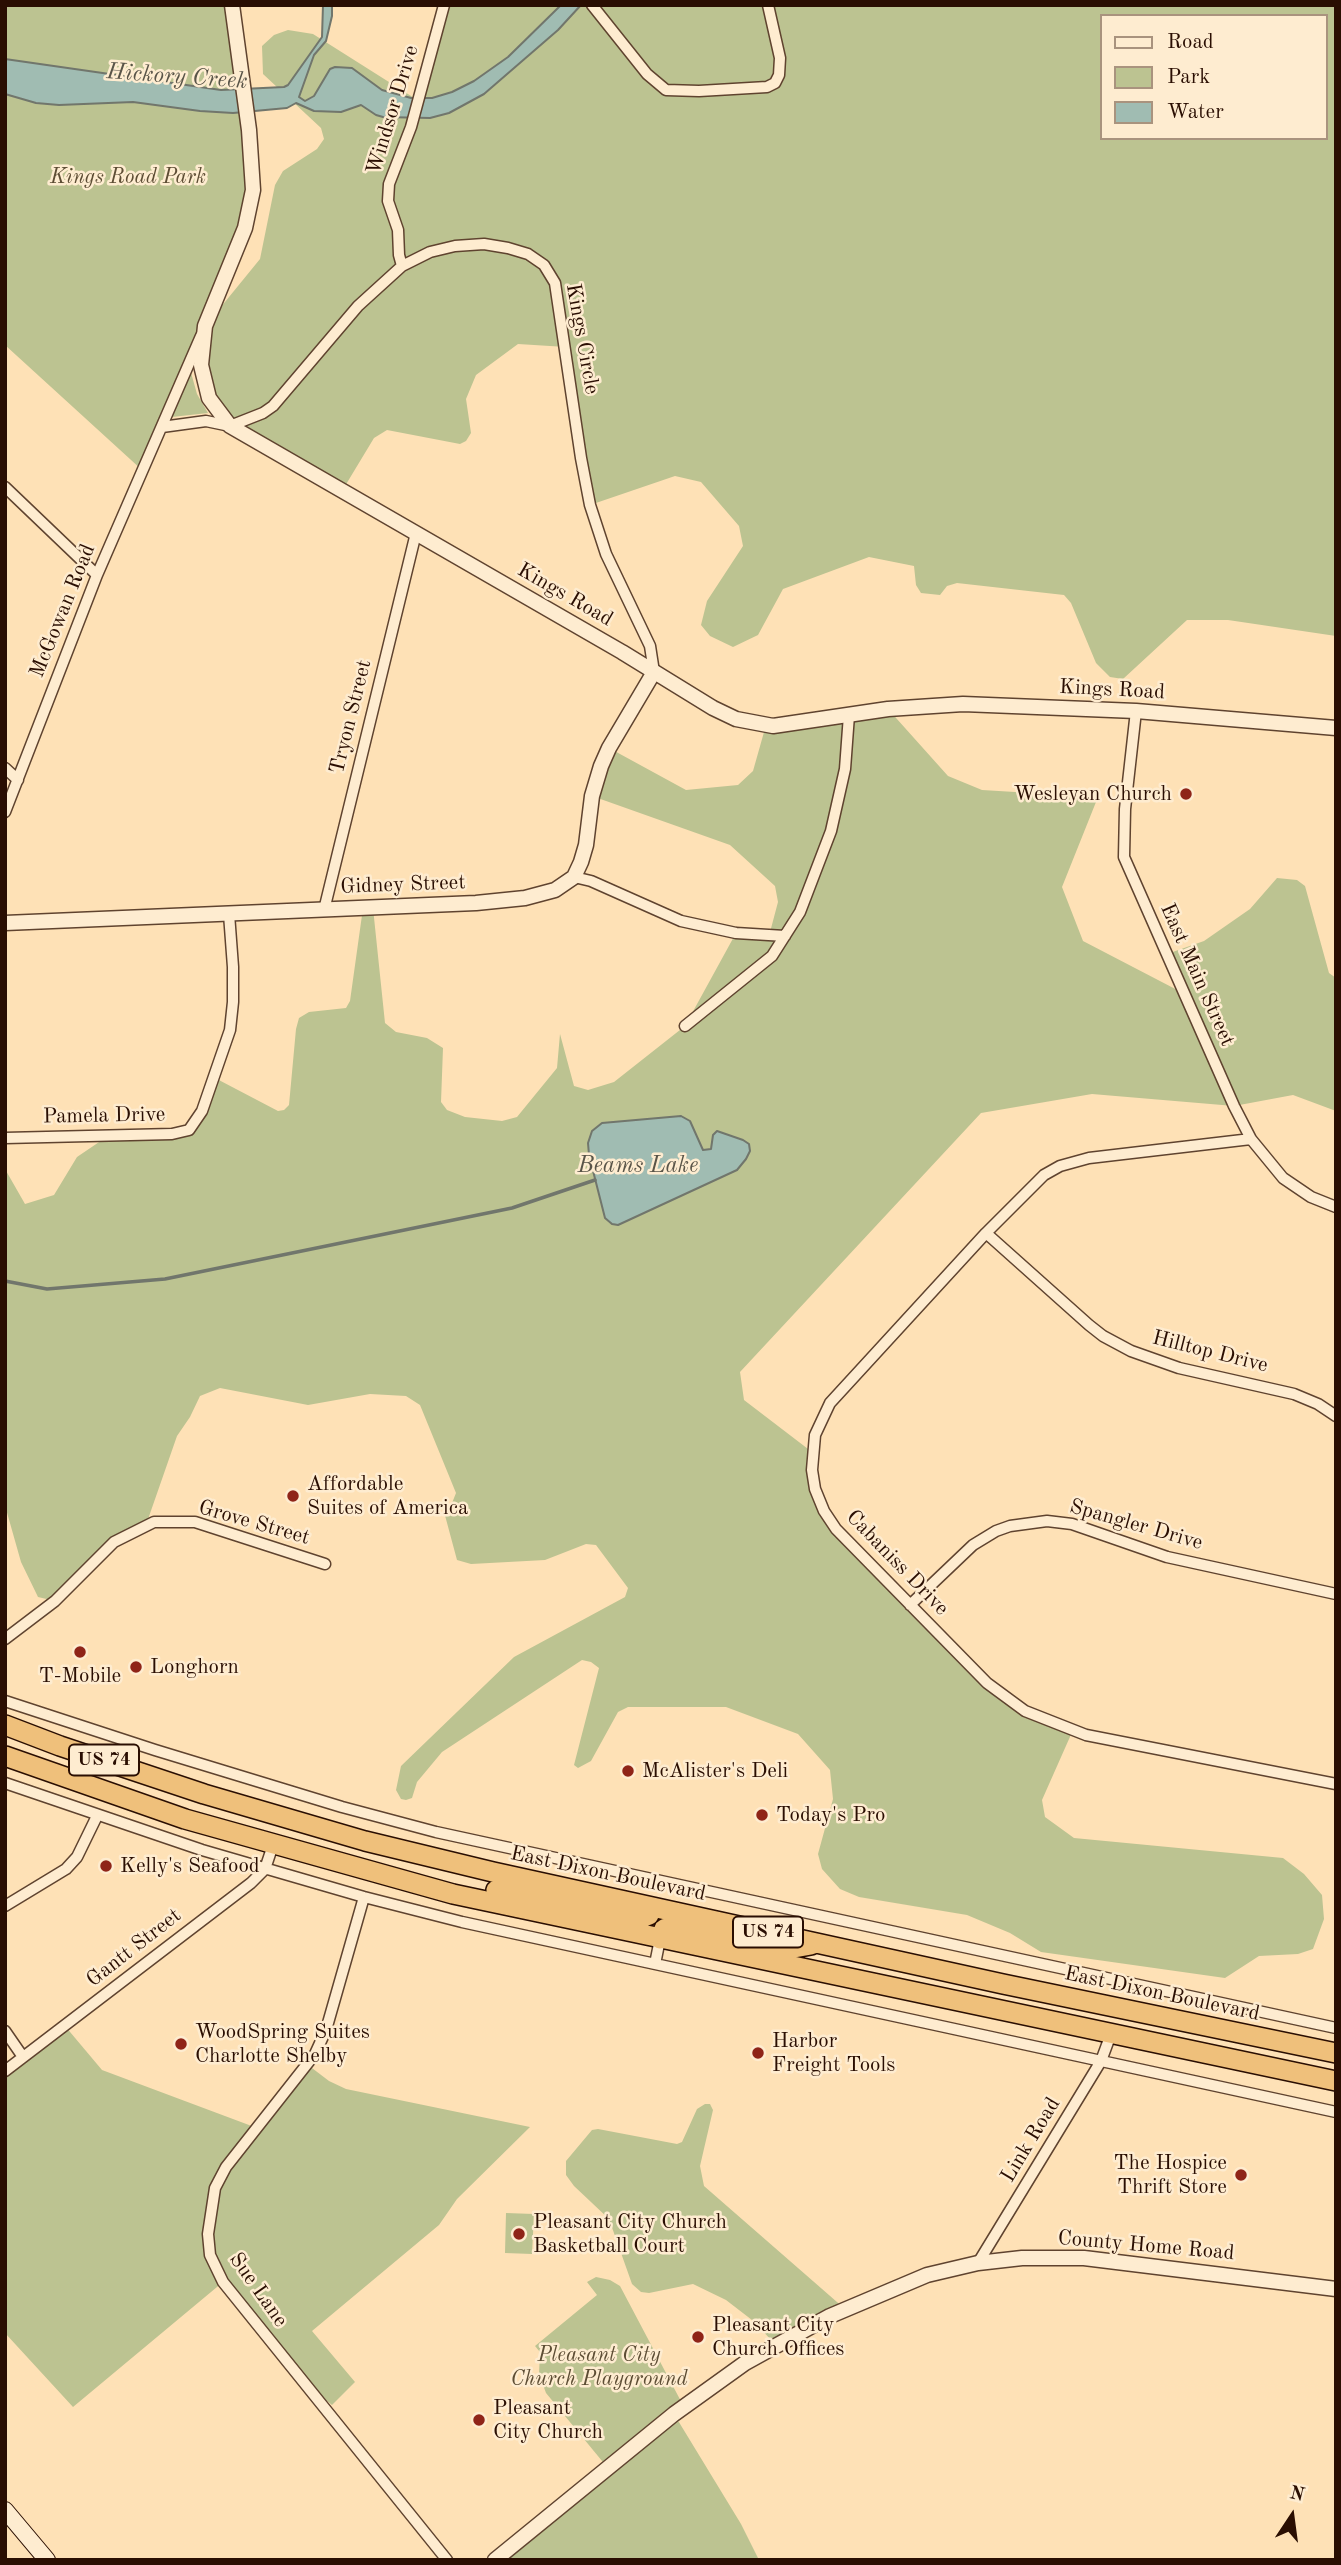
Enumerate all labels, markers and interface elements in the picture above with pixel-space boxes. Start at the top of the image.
legend [1100,14,1327,140]
text: Road [1167,32,1214,53]
street label: Windsor Drive [361,42,425,178]
water label: Hickory Creek [106,58,248,96]
text: Park [1167,67,1210,88]
text: Water [1167,102,1224,123]
park label: Kings Road Park [50,164,206,190]
street label: Kings Circle [560,282,604,396]
street label: McGowan Road [25,540,101,682]
street label: Kings Road [513,558,617,632]
street label: Tryon Street [325,657,377,777]
street label: Kings Road [1058,675,1166,705]
place label: Wesleyan Church [1014,781,1172,807]
marker: Wesleyan Church [1178,786,1194,802]
street label: Gidney Street [340,870,466,900]
street label: East Main Street [1154,900,1240,1050]
street label: Pamela Drive [43,1102,165,1130]
water label: Beams Lake [578,1152,698,1180]
street label: Hilltop Drive [1149,1325,1271,1379]
place label: Affordable Suites of America [307,1471,468,1521]
marker: Affordable Suites of America [285,1488,301,1504]
street label: Spangler Drive [1067,1494,1205,1556]
street label: Grove Street [195,1495,313,1551]
street label: Cabaniss Drive [840,1505,954,1621]
marker: T-Mobile [72,1644,88,1660]
place label: Longhorn [150,1654,239,1680]
marker: Longhorn [128,1659,144,1675]
place label: T-Mobile [39,1663,121,1689]
road number: US 74 [69,1744,139,1776]
place label: McAlister's Deli [642,1758,788,1784]
marker: McAlister's Deli [620,1763,636,1779]
place label: Today's Pro [776,1802,885,1828]
marker: Today's Pro [754,1807,770,1823]
street label: East Dixon Boulevard [508,1841,708,1907]
place label: Kelly's Seafood [120,1853,260,1879]
marker: Kelly's Seafood [98,1858,114,1874]
street label: Gantt Street [82,1903,186,1993]
road number: US 74 [733,1916,803,1948]
street label: East Dixon Boulevard [1062,1961,1262,2027]
place label: WoodSpring Suites Charlotte Shelby [195,2019,370,2069]
place label: Harbor Freight Tools [772,2028,895,2078]
marker: WoodSpring Suites Charlotte Shelby [173,2036,189,2052]
marker: Harbor Freight Tools [750,2045,766,2061]
street label: Link Road [996,2093,1066,2187]
place label: The Hospice Thrift Store [1114,2150,1227,2200]
marker: The Hospice Thrift Store [1233,2167,1249,2183]
place label: Pleasant City Church Basketball Court [533,2209,727,2259]
marker: Pleasant City Church Basketball Court [511,2226,527,2242]
street label: County Home Road [1057,2226,1235,2266]
street label: Sue Lane [223,2248,293,2332]
place label: Pleasant City Church Offices [712,2312,844,2362]
marker: Pleasant City Church Offices [690,2329,706,2345]
park label: Pleasant City Church Playground [510,2342,688,2392]
place label: Pleasant City Church [493,2395,603,2445]
marker: Pleasant City Church [471,2412,487,2428]
north arrow [1257,2481,1327,2551]
text: N [1288,2484,1306,2506]

